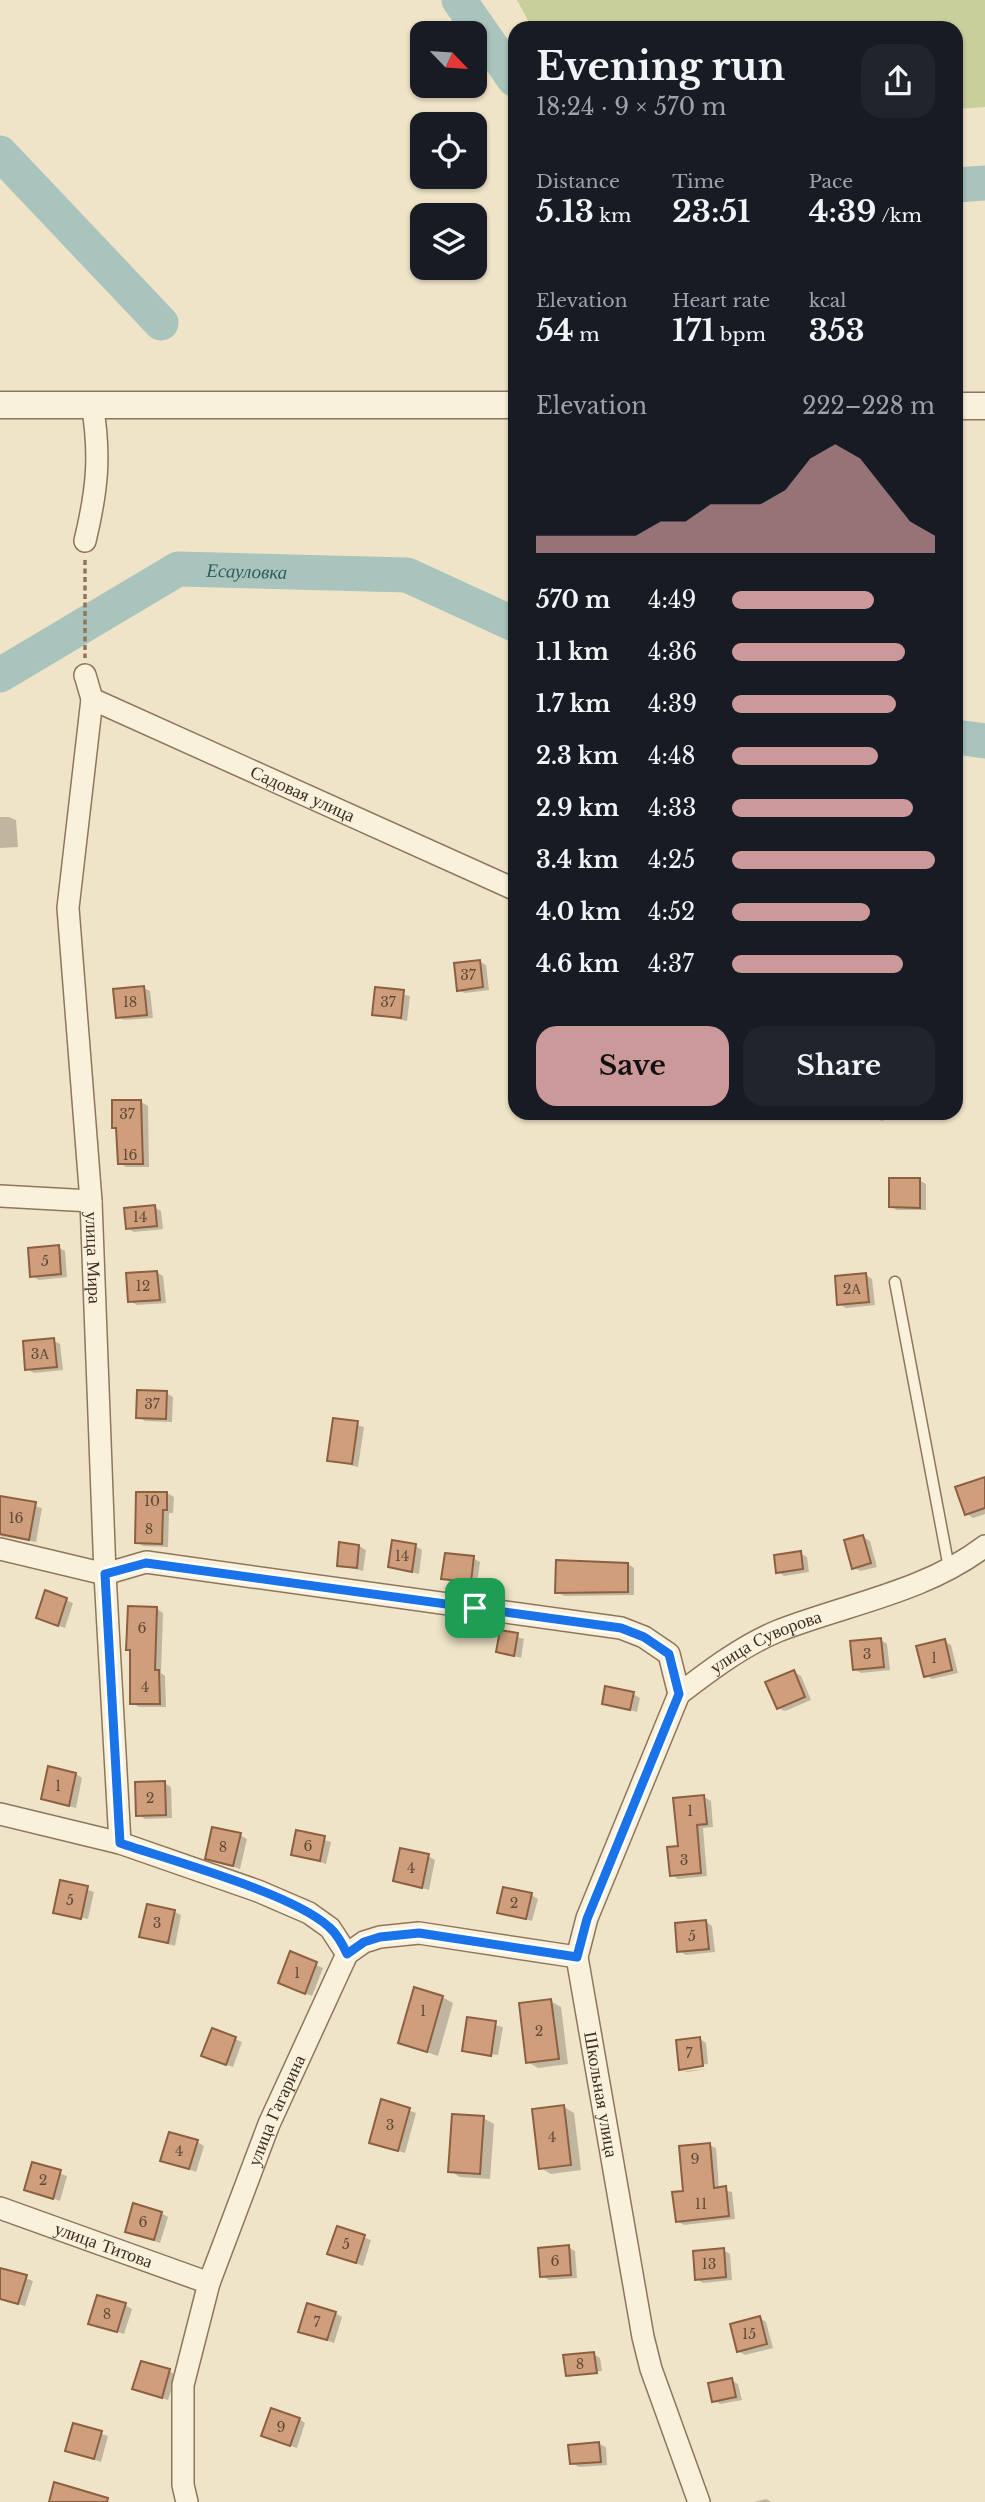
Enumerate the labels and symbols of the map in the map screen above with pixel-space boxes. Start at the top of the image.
north arrow [410,21,486,98]
water label: Есауловка [205,558,288,583]
street label: Садовая улица [247,761,358,827]
house number: 37 [460,966,477,984]
house number: 18 [123,993,137,1011]
house number: 37 [380,993,397,1011]
house number: 37 [119,1105,136,1123]
house number: 16 [122,1146,138,1164]
house number: 14 [133,1208,147,1226]
street label: улица Мира [80,1211,106,1304]
house number: 5 [41,1252,49,1270]
house number: 12 [136,1277,150,1295]
house number: 2А [843,1280,862,1298]
house number: 3А [31,1345,50,1363]
house number: 37 [144,1395,161,1413]
house number: 10 [144,1492,160,1510]
house number: 16 [8,1509,24,1527]
house number: 8 [145,1520,153,1538]
house number: 14 [395,1547,409,1565]
pin [445,1578,505,1638]
street label: улица Суворова [706,1606,824,1678]
house number: 6 [137,1619,147,1637]
house number: 3 [863,1645,871,1663]
house number: 1 [931,1649,937,1667]
house number: 4 [141,1678,149,1696]
house number: 1 [55,1777,61,1795]
house number: 2 [146,1789,154,1807]
house number: 1 [687,1802,693,1820]
house number: 6 [303,1837,313,1855]
house number: 8 [219,1838,227,1856]
house number: 3 [680,1851,688,1869]
house number: 4 [407,1859,415,1877]
house number: 5 [66,1891,74,1909]
house number: 2 [510,1894,518,1912]
house number: 3 [153,1914,161,1932]
house number: 5 [688,1927,696,1945]
house number: 1 [294,1964,300,1982]
house number: 1 [420,2002,426,2020]
house number: 2 [535,2022,543,2040]
street label: Школьная улица [579,2030,623,2159]
house number: 7 [685,2044,693,2062]
street label: улица Гагарина [243,2051,310,2169]
house number: 3 [386,2116,394,2134]
house number: 4 [548,2128,556,2146]
house number: 4 [175,2142,183,2160]
house number: 9 [690,2150,700,2168]
house number: 2 [39,2171,47,2189]
house number: 11 [695,2195,707,2213]
house number: 6 [138,2213,148,2231]
street label: улица Титова [51,2217,156,2273]
house number: 5 [342,2235,350,2253]
house number: 6 [550,2252,560,2270]
house number: 13 [702,2255,716,2273]
house number: 8 [103,2305,111,2323]
house number: 7 [313,2313,321,2331]
house number: 15 [742,2325,756,2343]
house number: 8 [576,2355,584,2373]
house number: 9 [276,2418,286,2436]

